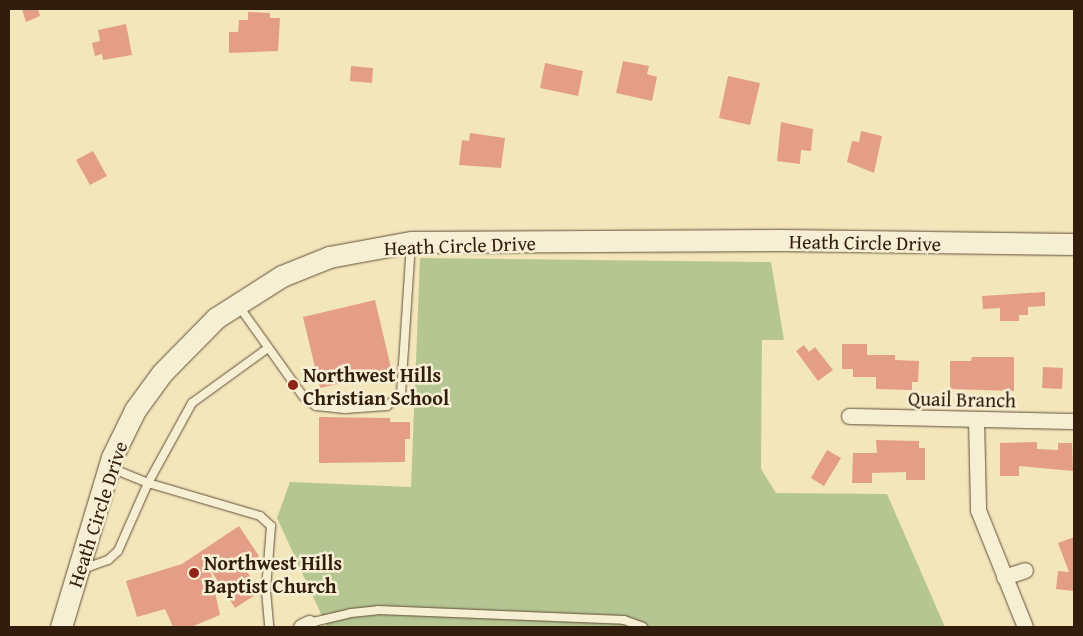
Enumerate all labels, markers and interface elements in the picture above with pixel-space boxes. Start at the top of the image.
street label: Heath Circle Drive [789,229,941,255]
street label: Heath Circle Drive [384,230,536,260]
place label: Northwest Hills Christian School [303,362,449,409]
marker: Northwest Hills Christian School [287,379,299,391]
street label: Quail Branch [908,386,1016,412]
street label: Heath Circle Drive [62,438,132,590]
place label: Northwest Hills Baptist Church [204,550,342,597]
marker: Northwest Hills Baptist Church [188,567,200,579]

